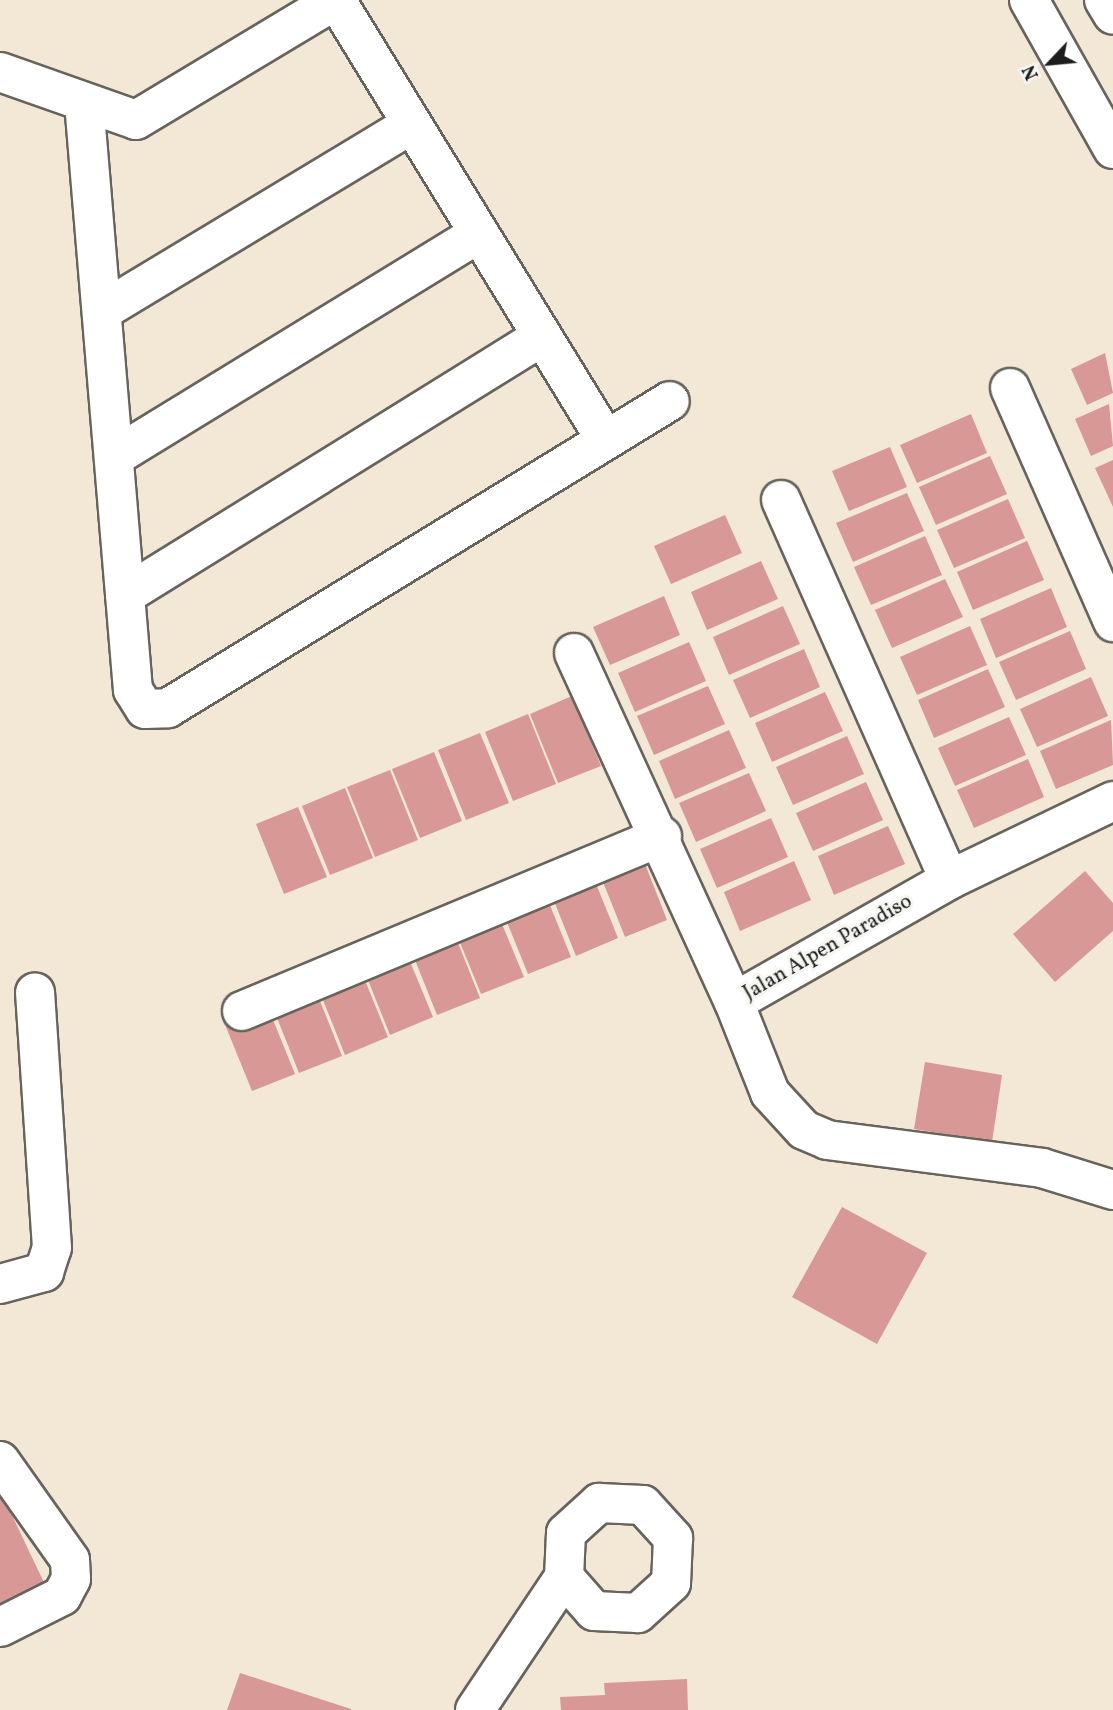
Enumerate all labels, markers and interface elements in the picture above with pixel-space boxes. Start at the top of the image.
north arrow [1015,28,1085,98]
text: N [1016,60,1046,84]
street label: Jalan Alpen Paradiso [739,889,917,1007]

